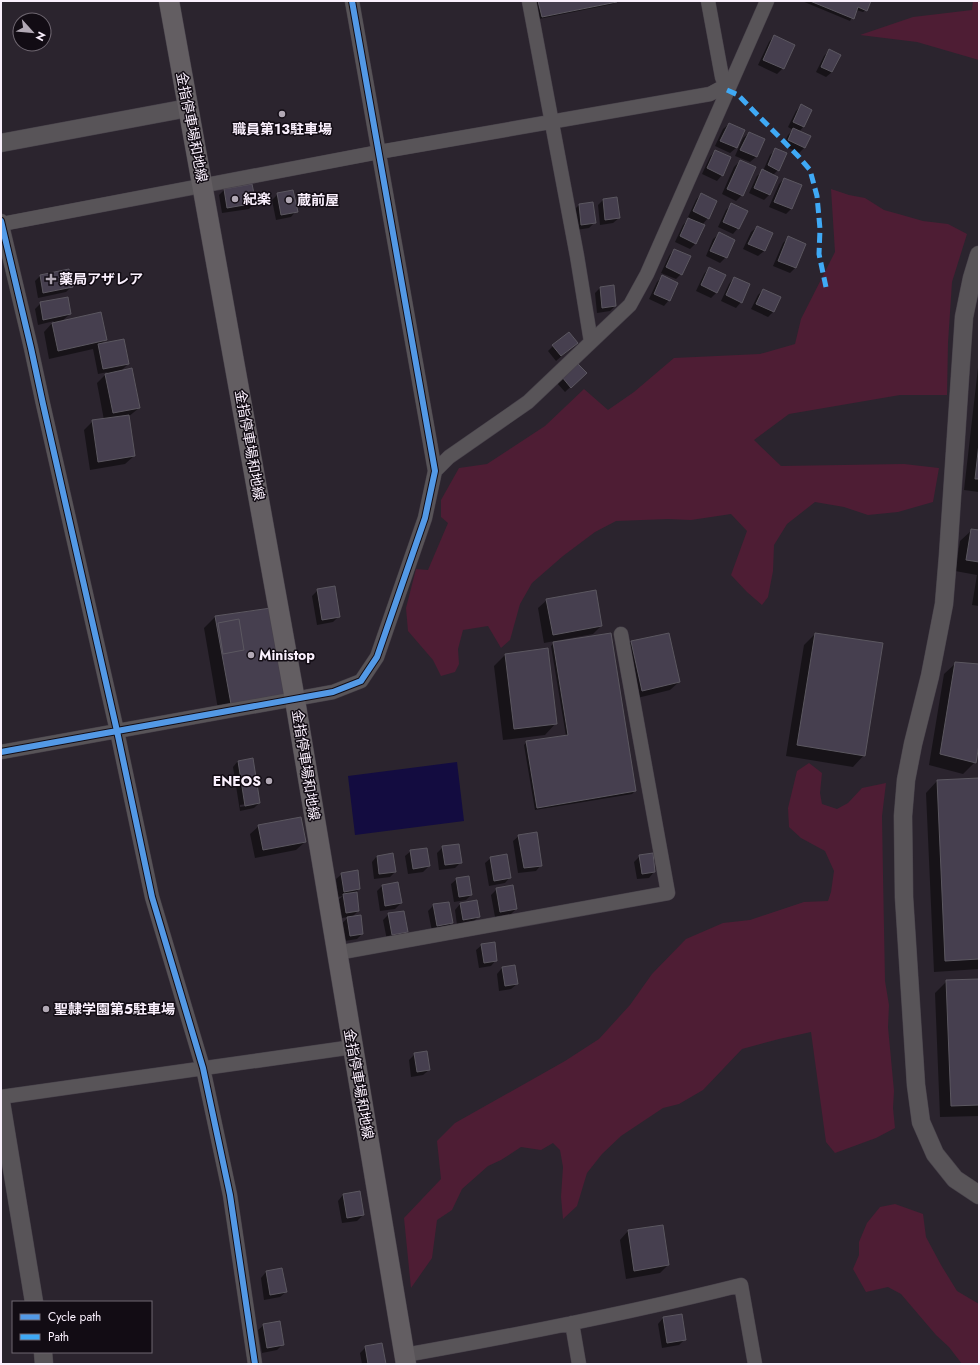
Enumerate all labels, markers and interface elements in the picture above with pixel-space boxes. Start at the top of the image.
north arrow [12,12,52,52]
text: N [32,29,50,44]
street label: 金指停車場和地線 [171,70,213,184]
marker: 職員第13駐車場 [277,109,287,119]
place label: 職員第13駐車場 [232,119,332,139]
place label: 紀楽 [243,189,271,209]
place label: 蔵前屋 [297,190,339,210]
marker: 紀楽 [230,194,240,204]
marker: 蔵前屋 [284,195,294,205]
place label: 薬局アザレア [59,269,143,289]
marker: 薬局アザレア [46,274,56,284]
street label: 金指停車場和地線 [230,388,270,502]
place label: Ministop [259,645,315,665]
marker: Ministop [246,650,256,660]
street label: 金指停車場和地線 [287,708,325,822]
place label: ENEOS [213,771,261,791]
marker: ENEOS [264,776,274,786]
place label: 聖隷学園第5駐車場 [54,999,175,1019]
marker: 聖隷学園第5駐車場 [41,1004,51,1014]
street label: 金指停車場和地線 [339,1027,379,1141]
legend [12,1301,152,1353]
text: Cycle path [48,1308,101,1326]
text: Path [48,1328,69,1346]

